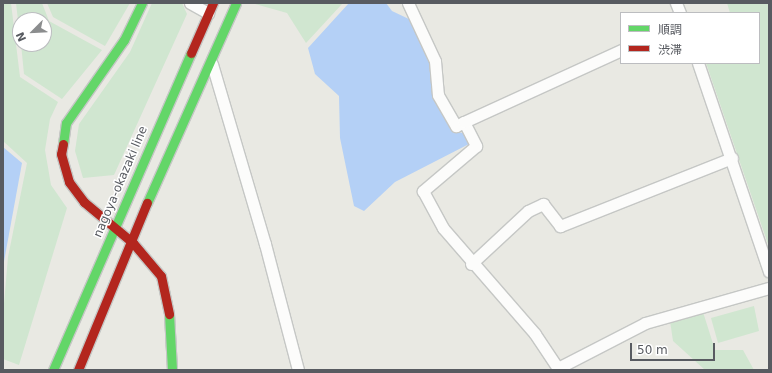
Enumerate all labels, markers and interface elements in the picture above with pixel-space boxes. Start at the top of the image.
north arrow [12,12,52,52]
legend [620,12,760,64]
text: 順調 [658,23,682,37]
text: N [14,30,29,44]
text: 渋滞 [658,43,682,57]
street label: nagoya-okazaki line [91,124,151,240]
scale bar [632,335,717,361]
text: 50 m [637,343,668,357]

